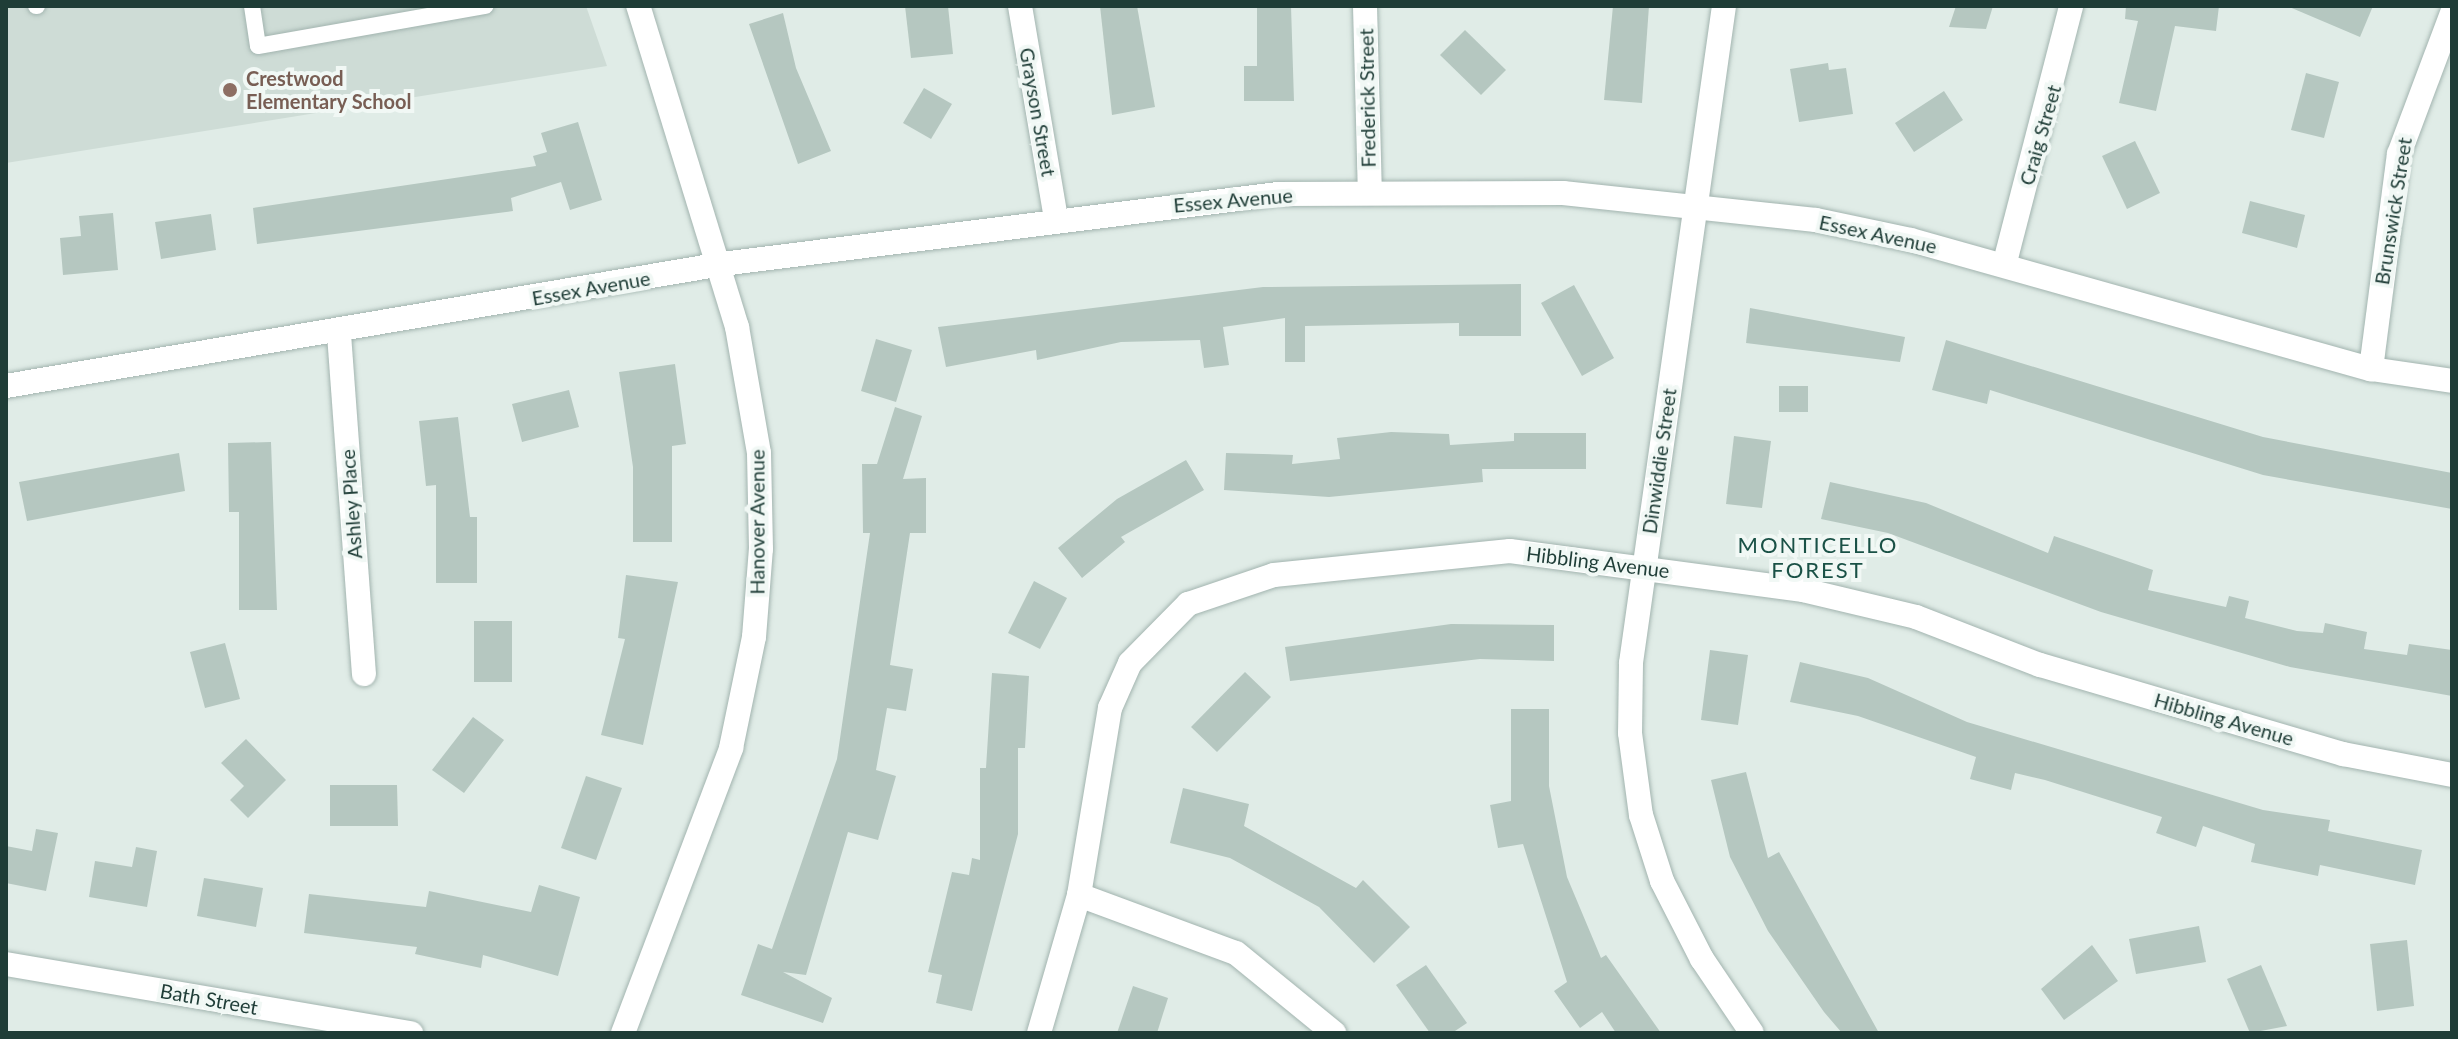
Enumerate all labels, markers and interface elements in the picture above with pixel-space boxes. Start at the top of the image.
street label: Frederick Street [1354,28,1380,168]
street label: Grayson Street [1015,46,1061,178]
place label: Crestwood Elementary School [246,66,412,113]
marker: Crestwood Elementary School [221,81,239,99]
street label: Craig Street [2014,82,2066,188]
street label: Brunswick Street [2369,136,2417,286]
street label: Essex Avenue [1172,183,1294,217]
street label: Essex Avenue [1817,210,1939,258]
street label: Essex Avenue [530,266,652,310]
street label: Dinwiddie Street [1637,387,1681,535]
street label: Ashley Place [335,448,367,560]
street label: Hanover Avenue [745,449,769,595]
district label: MONTICELLO FOREST [1738,531,1898,582]
street label: Hibbling Avenue [1525,541,1671,583]
street label: Hibbling Avenue [2151,688,2297,750]
street label: Bath Street [158,979,260,1019]

